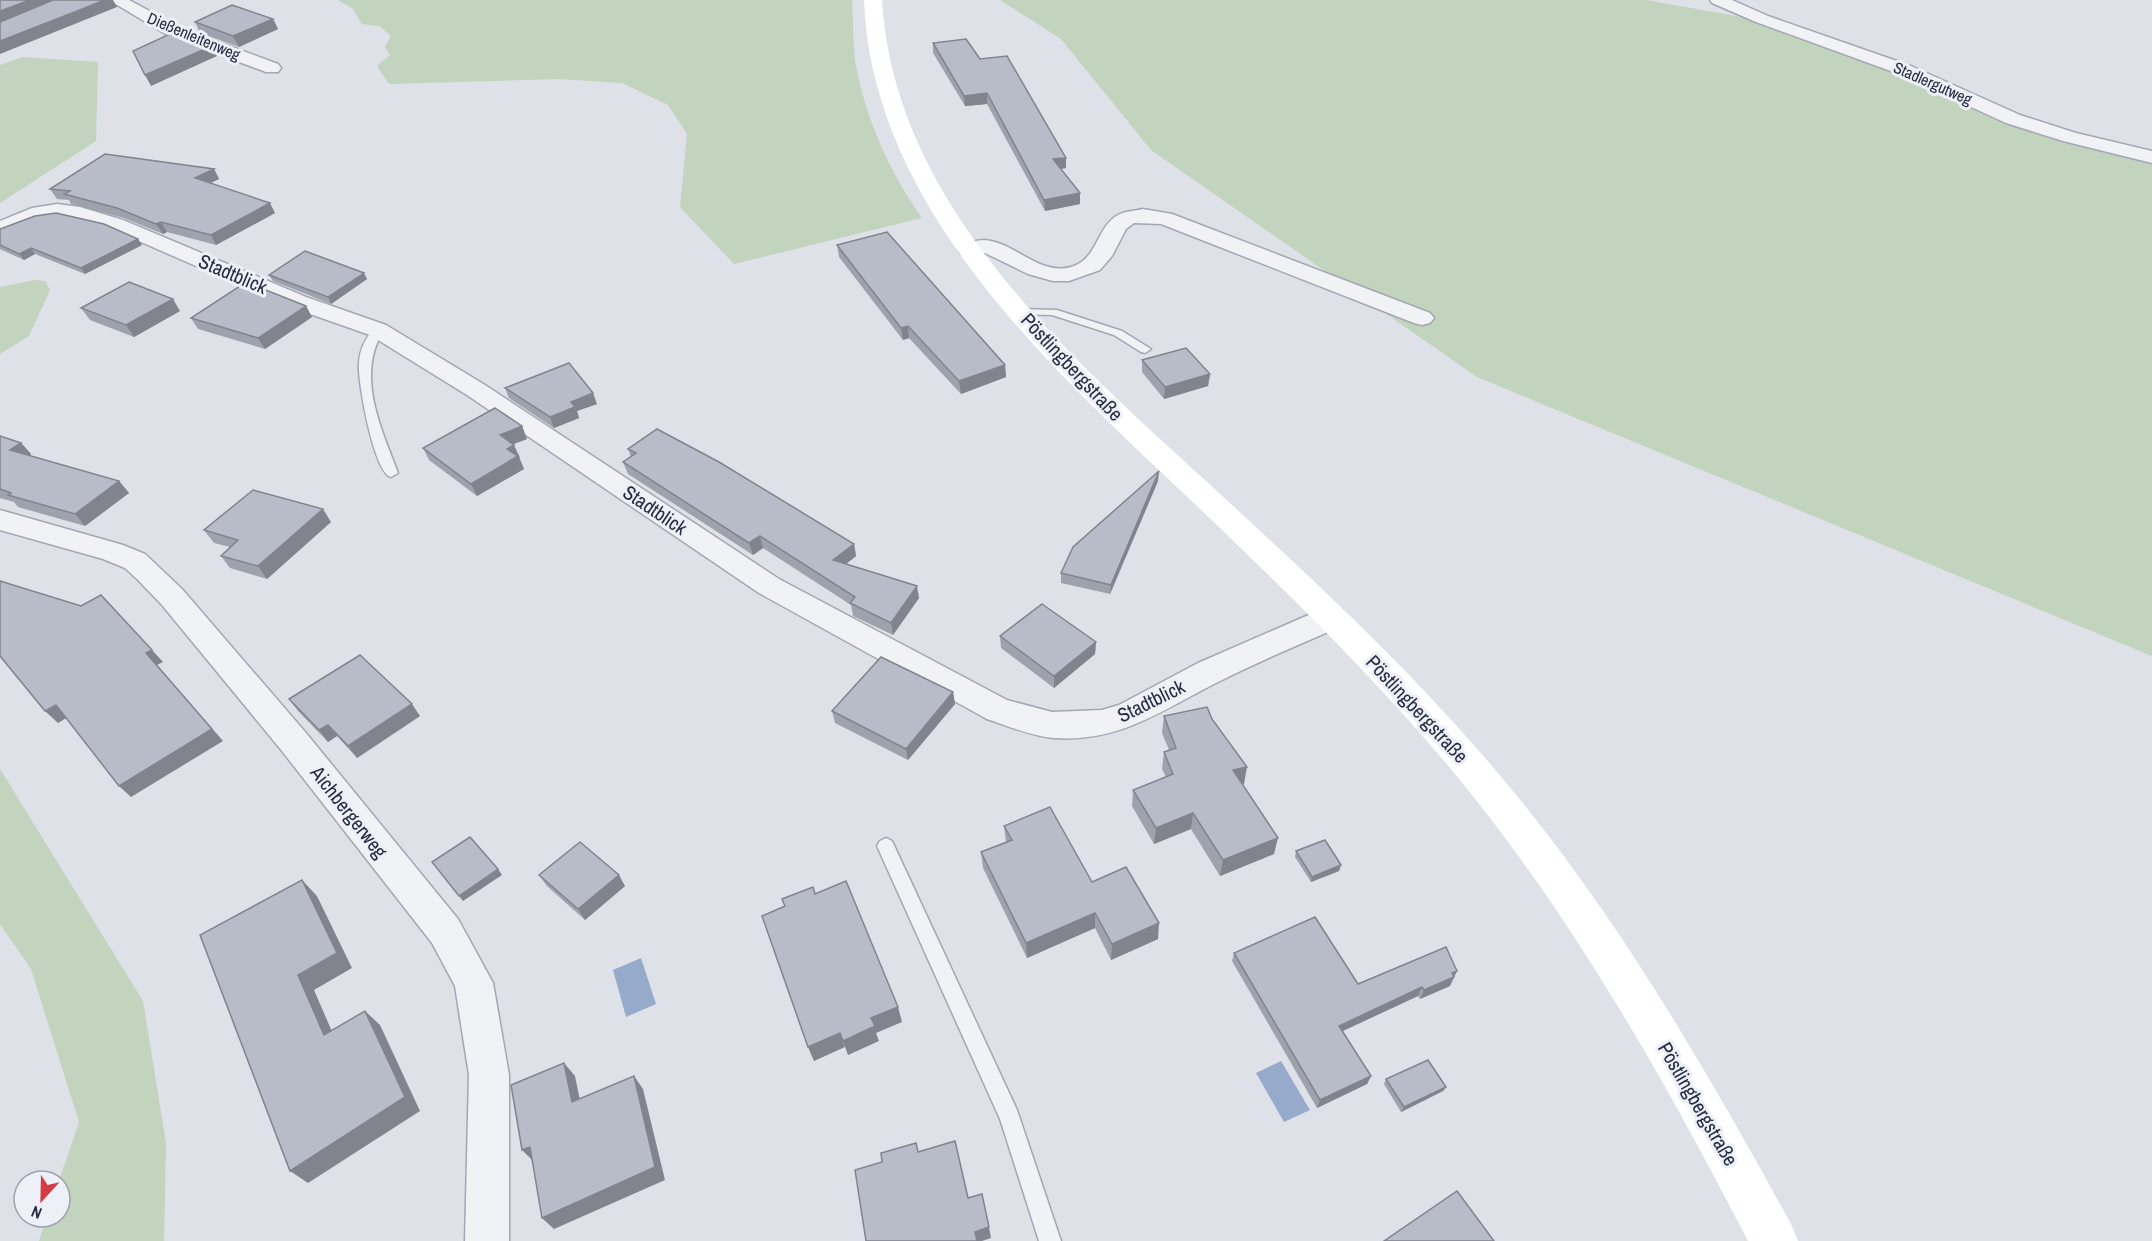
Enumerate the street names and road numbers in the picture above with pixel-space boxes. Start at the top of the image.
street label: Dießenleitenweg [144,6,245,66]
street label: Stadlergutweg [1890,56,1976,110]
street label: Stadtblick [195,247,272,300]
street label: Pöstlingbergstraße [1015,307,1129,427]
street label: Stadtblick [618,478,693,541]
street label: Pöstlingbergstraße [1360,649,1474,769]
street label: Stadtblick [1112,672,1190,728]
street label: Aichbergerweg [304,759,394,863]
street label: Pöstlingbergstraße [1652,1037,1745,1170]

